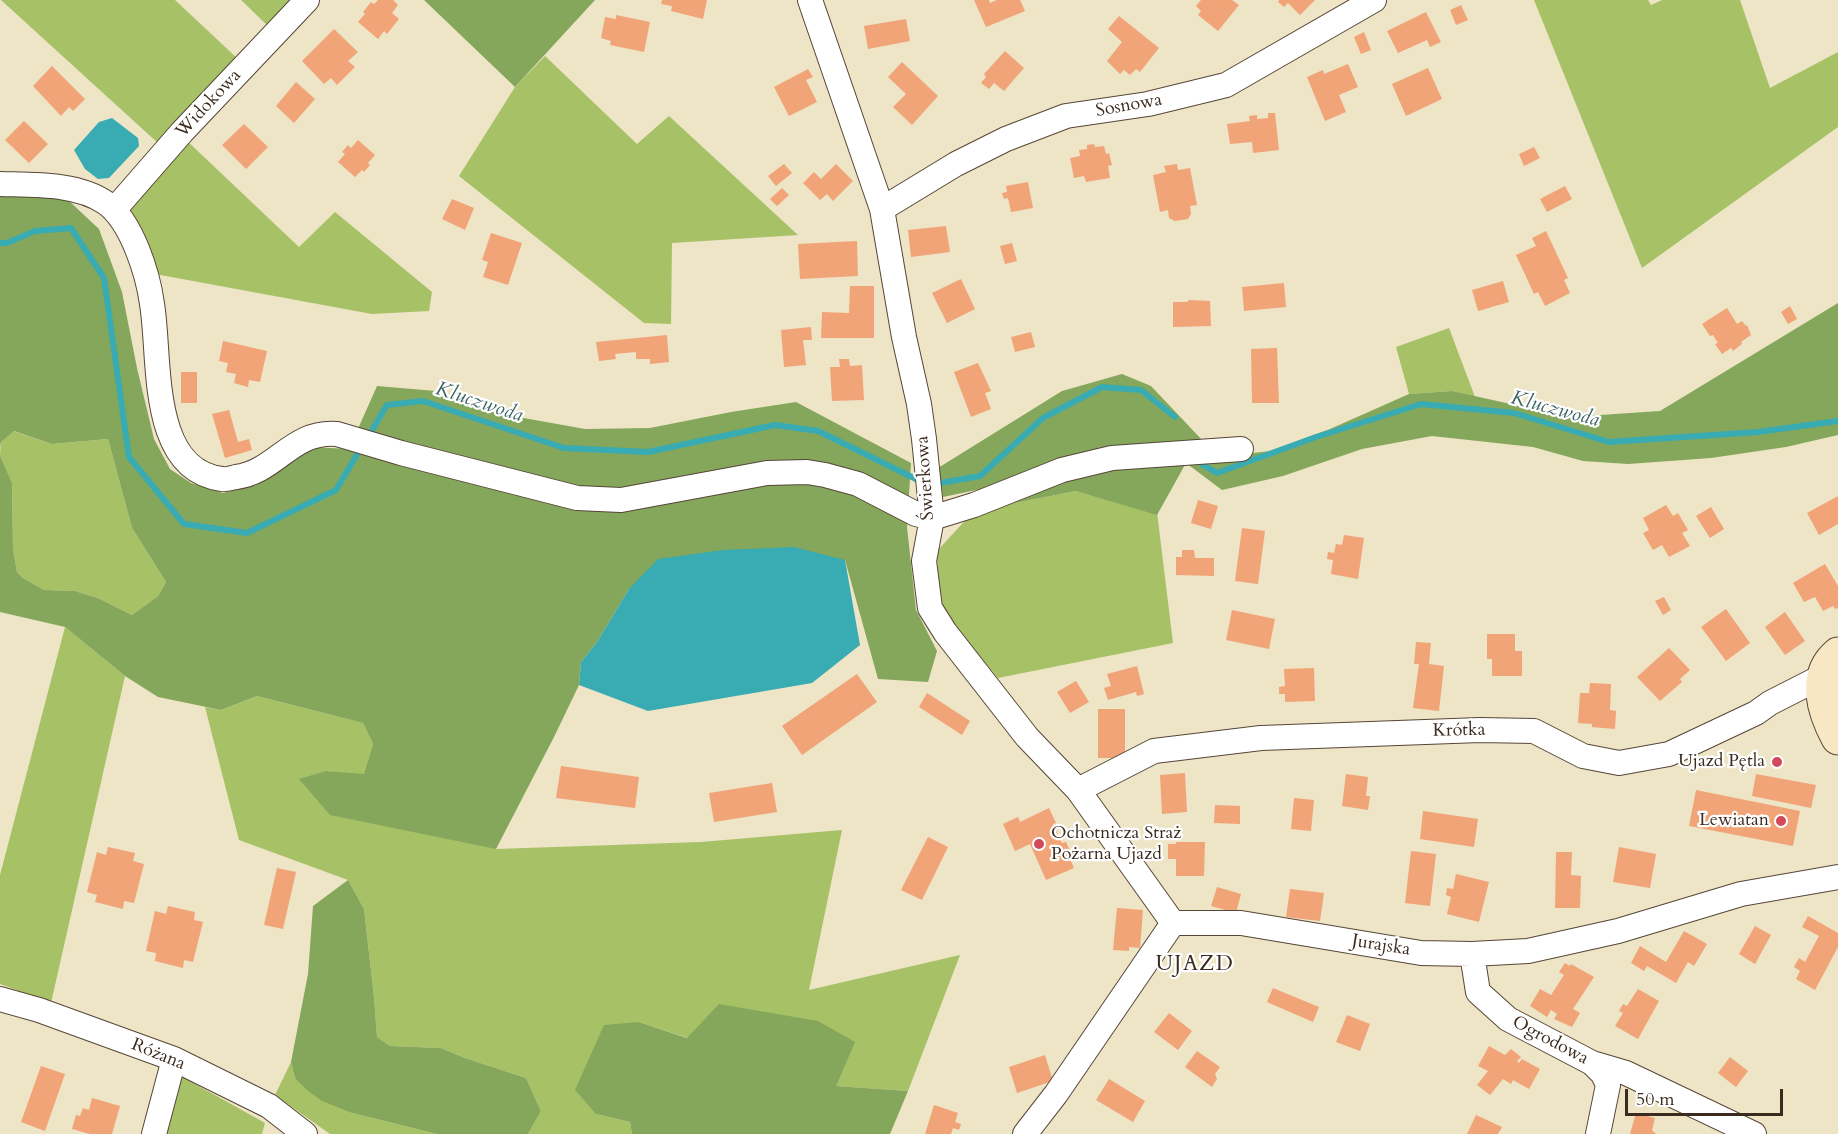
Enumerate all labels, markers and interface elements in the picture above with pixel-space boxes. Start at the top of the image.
street label: Widokowa [172,65,246,143]
street label: Sosnowa [1094,90,1164,122]
water label: Kluczwoda [432,378,526,428]
water label: Kluczwoda [1508,387,1602,433]
street label: Świerkowa [912,435,940,521]
street label: Krótka [1432,720,1486,742]
place label: Ujazd Pętla [1678,751,1765,773]
marker: Ujazd Pętla [1770,755,1784,769]
place label: Lewiatan [1699,810,1769,832]
marker: Lewiatan [1774,814,1788,828]
place label: Ochotnicza Straż Pożarna Ujazd [1051,823,1181,866]
marker: Ochotnicza Straż Pożarna Ujazd [1032,837,1046,851]
street label: Jurajska [1350,931,1412,961]
district label: UJAZD [1156,952,1234,978]
street label: Ogrodowa [1508,1012,1592,1070]
street label: Różana [128,1034,188,1076]
scale bar [1628,1077,1786,1115]
text: 50 m [1636,1087,1675,1112]

